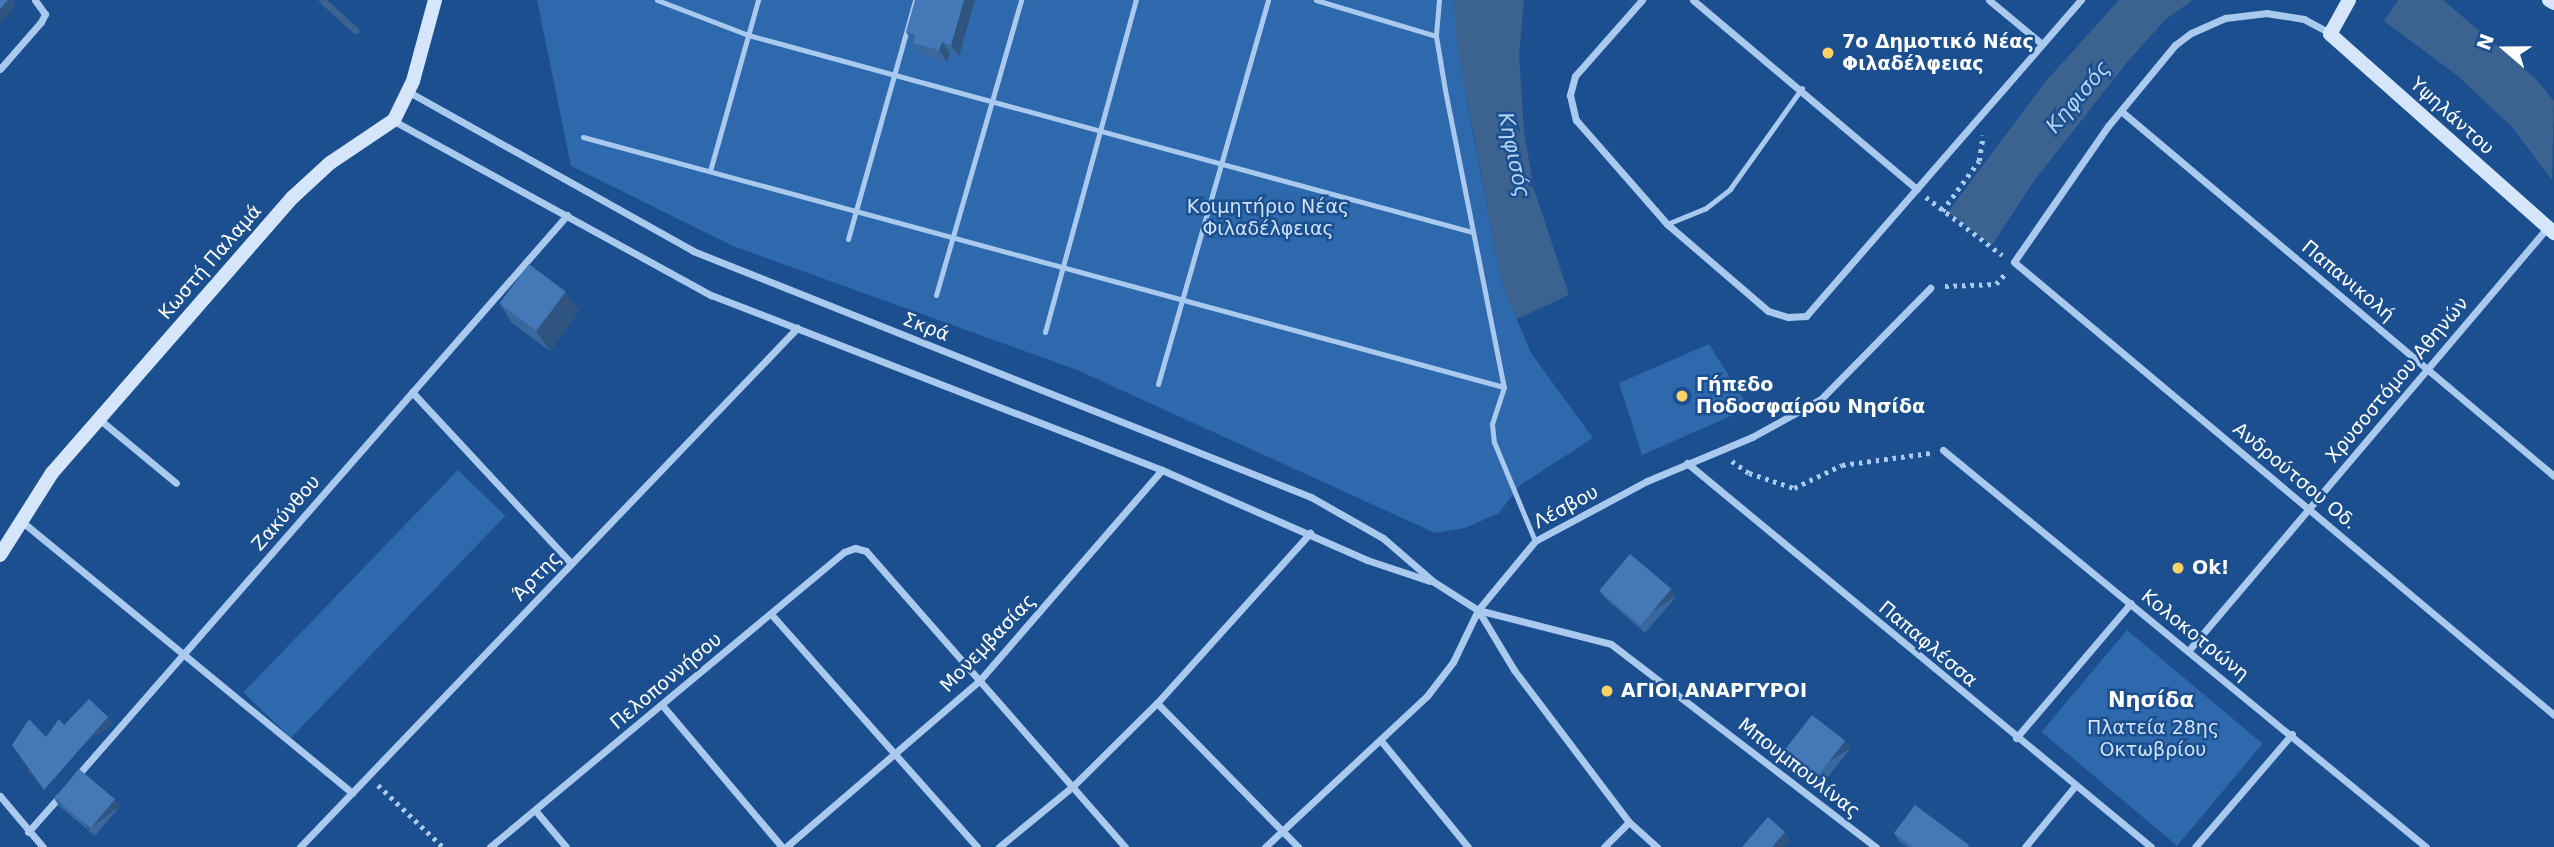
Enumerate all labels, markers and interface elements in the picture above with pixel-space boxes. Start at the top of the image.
north arrow [2470,14,2540,84]
place label: 7ο Δημοτικό Νέας Φιλαδέλφειας [1842,31,2034,75]
text: N [2472,31,2498,53]
marker: 7ο Δημοτικό Νέας Φιλαδέλφειας [1820,45,1836,61]
water label: Κηφισός [2041,56,2115,138]
street label: Υψηλάντου [2405,73,2499,159]
water label: Κηφισός [1493,110,1535,200]
park label: Κοιμητήριο Νέας Φιλαδέλφειας [1187,196,1349,240]
street label: Κωστή Παλαμά [154,200,266,324]
street label: Παπανικολή [2297,236,2399,326]
street label: Χρυσοστόμου Αθηνών [2321,292,2473,468]
street label: Σκρά [900,308,952,346]
place label: Γήπεδο Ποδοσφαίρου Νησίδα [1696,374,1925,418]
marker: Γήπεδο Ποδοσφαίρου Νησίδα [1674,388,1690,404]
street label: Ανδρούτσου Οδ. [2228,418,2362,534]
street label: Ζακύνθου [247,471,325,555]
street label: Λέσβου [1530,480,1602,534]
street label: Άρτης [508,547,566,605]
place label: Ok! [2192,557,2229,579]
marker: Ok! [2170,560,2186,576]
street label: Κολοκοτρώνη [2137,585,2253,685]
street label: Μονεμβασίας [935,589,1041,697]
street label: Παπαφλέσσα [1874,596,1982,692]
street label: Πελοποννήσου [606,628,726,734]
place label: ΑΓΙΟΙ ΑΝΑΡΓΥΡΟΙ [1621,680,1807,702]
marker: ΑΓΙΟΙ ΑΝΑΡΓΥΡΟΙ [1599,683,1615,699]
district label: Νησίδα [2108,687,2194,713]
street label: Μπουμπουλίνας [1733,713,1865,823]
park label: Πλατεία 28ης Οκτωβρίου [2087,717,2219,761]

